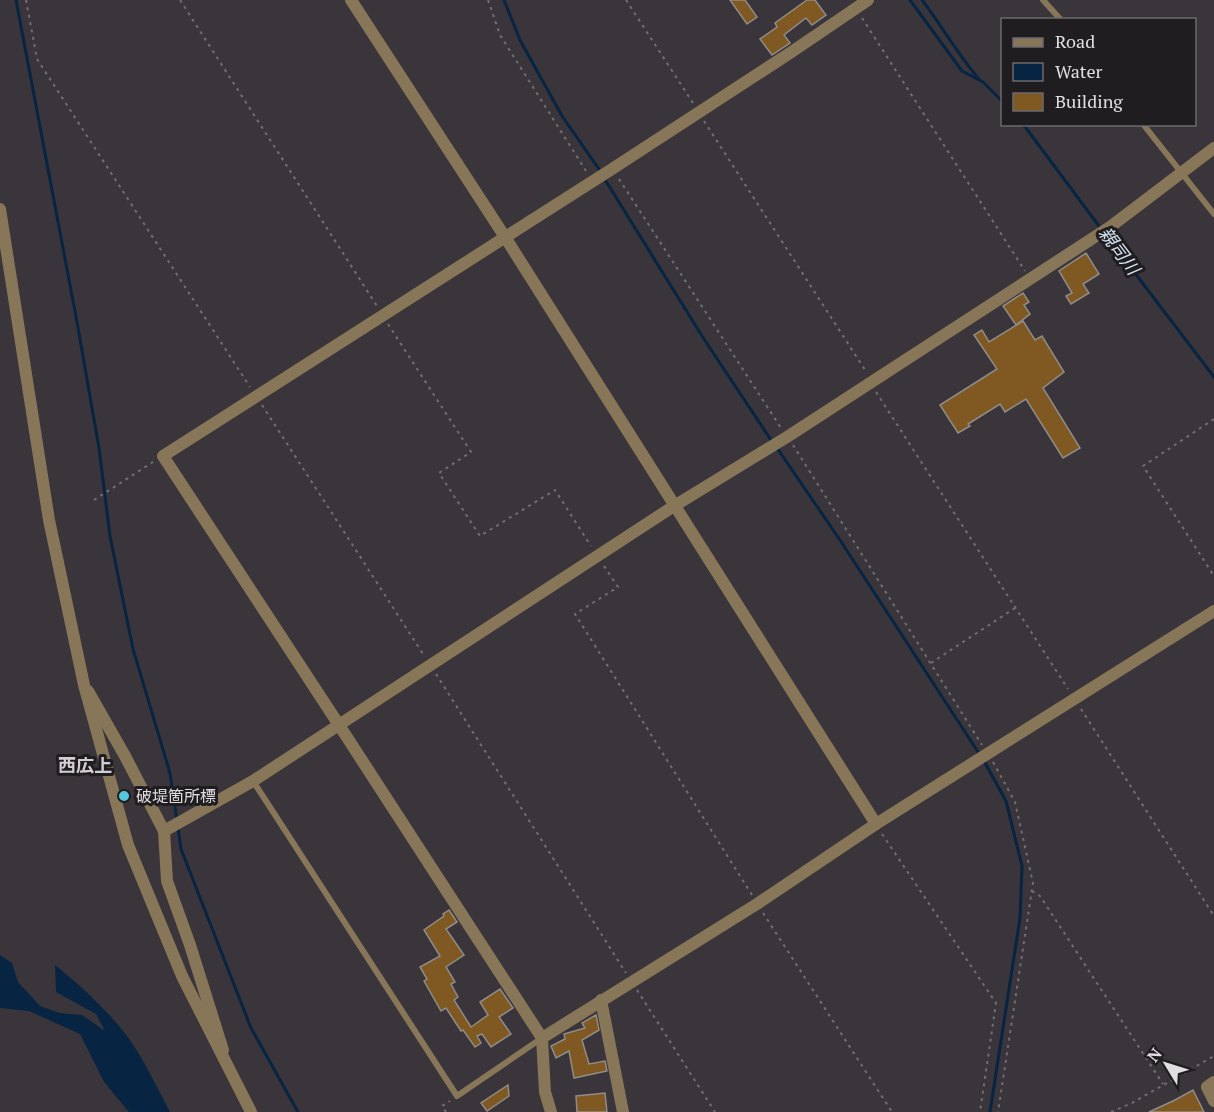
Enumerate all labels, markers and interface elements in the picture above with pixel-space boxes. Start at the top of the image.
legend [1001,18,1196,126]
text: Road [1055,29,1095,53]
text: Water [1055,59,1102,83]
text: Building [1055,89,1123,113]
water label: 親司川 [1094,222,1147,281]
district label: 西広上 [58,753,112,777]
place label: 破堤箇所標 [136,785,216,807]
marker: 破堤箇所標 [117,789,131,803]
north arrow [1136,1034,1196,1094]
text: N [1142,1043,1167,1066]

